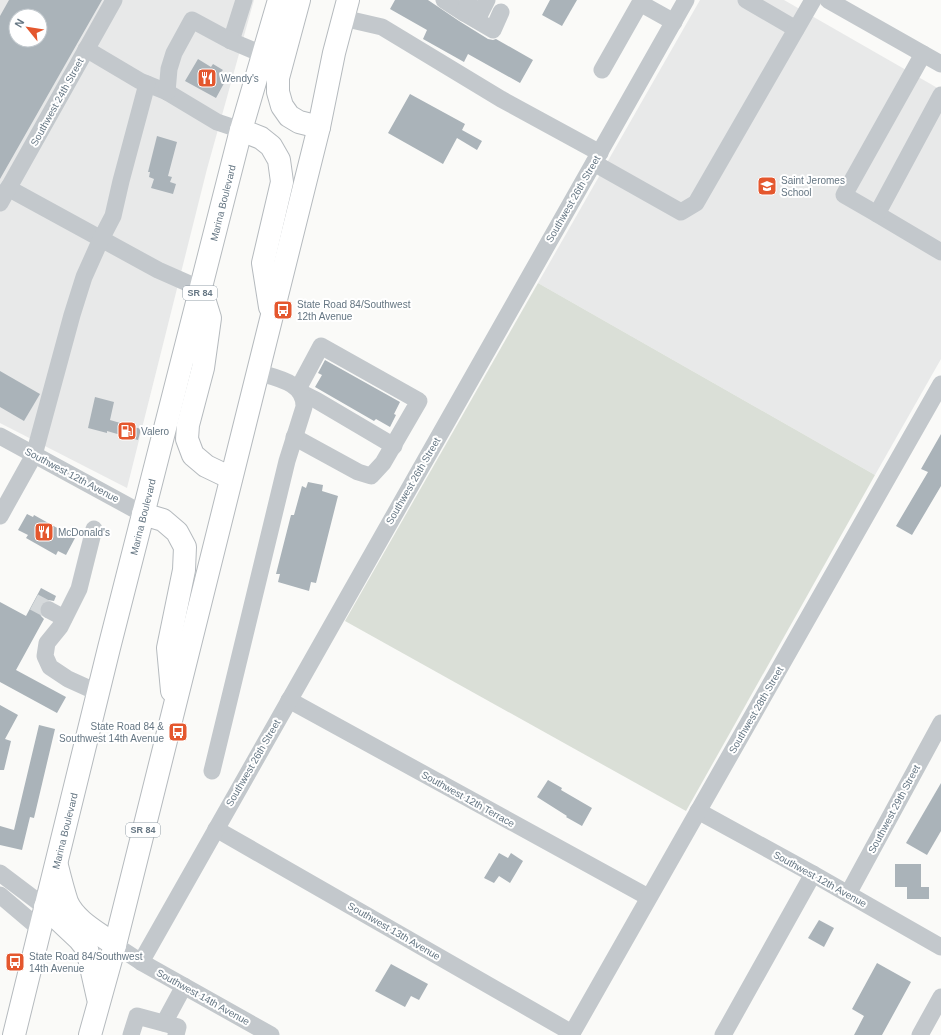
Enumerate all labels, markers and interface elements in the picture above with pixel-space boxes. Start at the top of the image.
north arrow [8,8,48,48]
text: N [12,17,27,29]
street label: Southwest 24th Street [28,56,86,148]
restaurant icon: Wendy's [196,67,218,89]
place label: Wendy's [221,73,259,84]
street label: Southwest 26th Street [544,153,602,244]
street label: Marina Boulevard [208,164,238,242]
school or university icon: Saint Jeromes School [756,175,778,197]
place label: Saint Jeromes School [781,175,845,198]
road number: SR 84 [183,286,217,300]
bus stop icon: State Road 84/Southwest 12th Avenue [272,299,294,321]
place label: State Road 84/Southwest 12th Avenue [297,299,411,322]
fuel station icon: Valero [116,420,138,442]
place label: Valero [141,426,170,437]
street label: Southwest 26th Street [384,435,442,526]
street label: Southwest 12th Avenue [23,446,121,505]
street label: Marina Boulevard [128,478,158,556]
restaurant icon: McDonald's [33,521,55,543]
place label: McDonald's [58,527,110,538]
street label: Southwest 28th Street [727,664,785,755]
street label: Southwest 26th Street [224,717,282,808]
place label: State Road 84 & Southwest 14th Avenue [59,721,164,744]
bus stop icon: State Road 84 & Southwest 14th Avenue [167,721,189,743]
street label: Southwest 29th Street [866,763,922,855]
street label: Southwest 12th Terrace [419,769,517,829]
street label: Marina Boulevard [50,792,80,870]
road number: SR 84 [126,823,160,837]
street label: Southwest 12th Avenue [771,849,869,909]
street label: Southwest 13th Avenue [346,900,443,962]
bus stop icon: State Road 84/Southwest 14th Avenue [4,951,26,973]
place label: State Road 84/Southwest 14th Avenue [29,951,143,974]
street label: Southwest 14th Avenue [154,967,252,1027]

